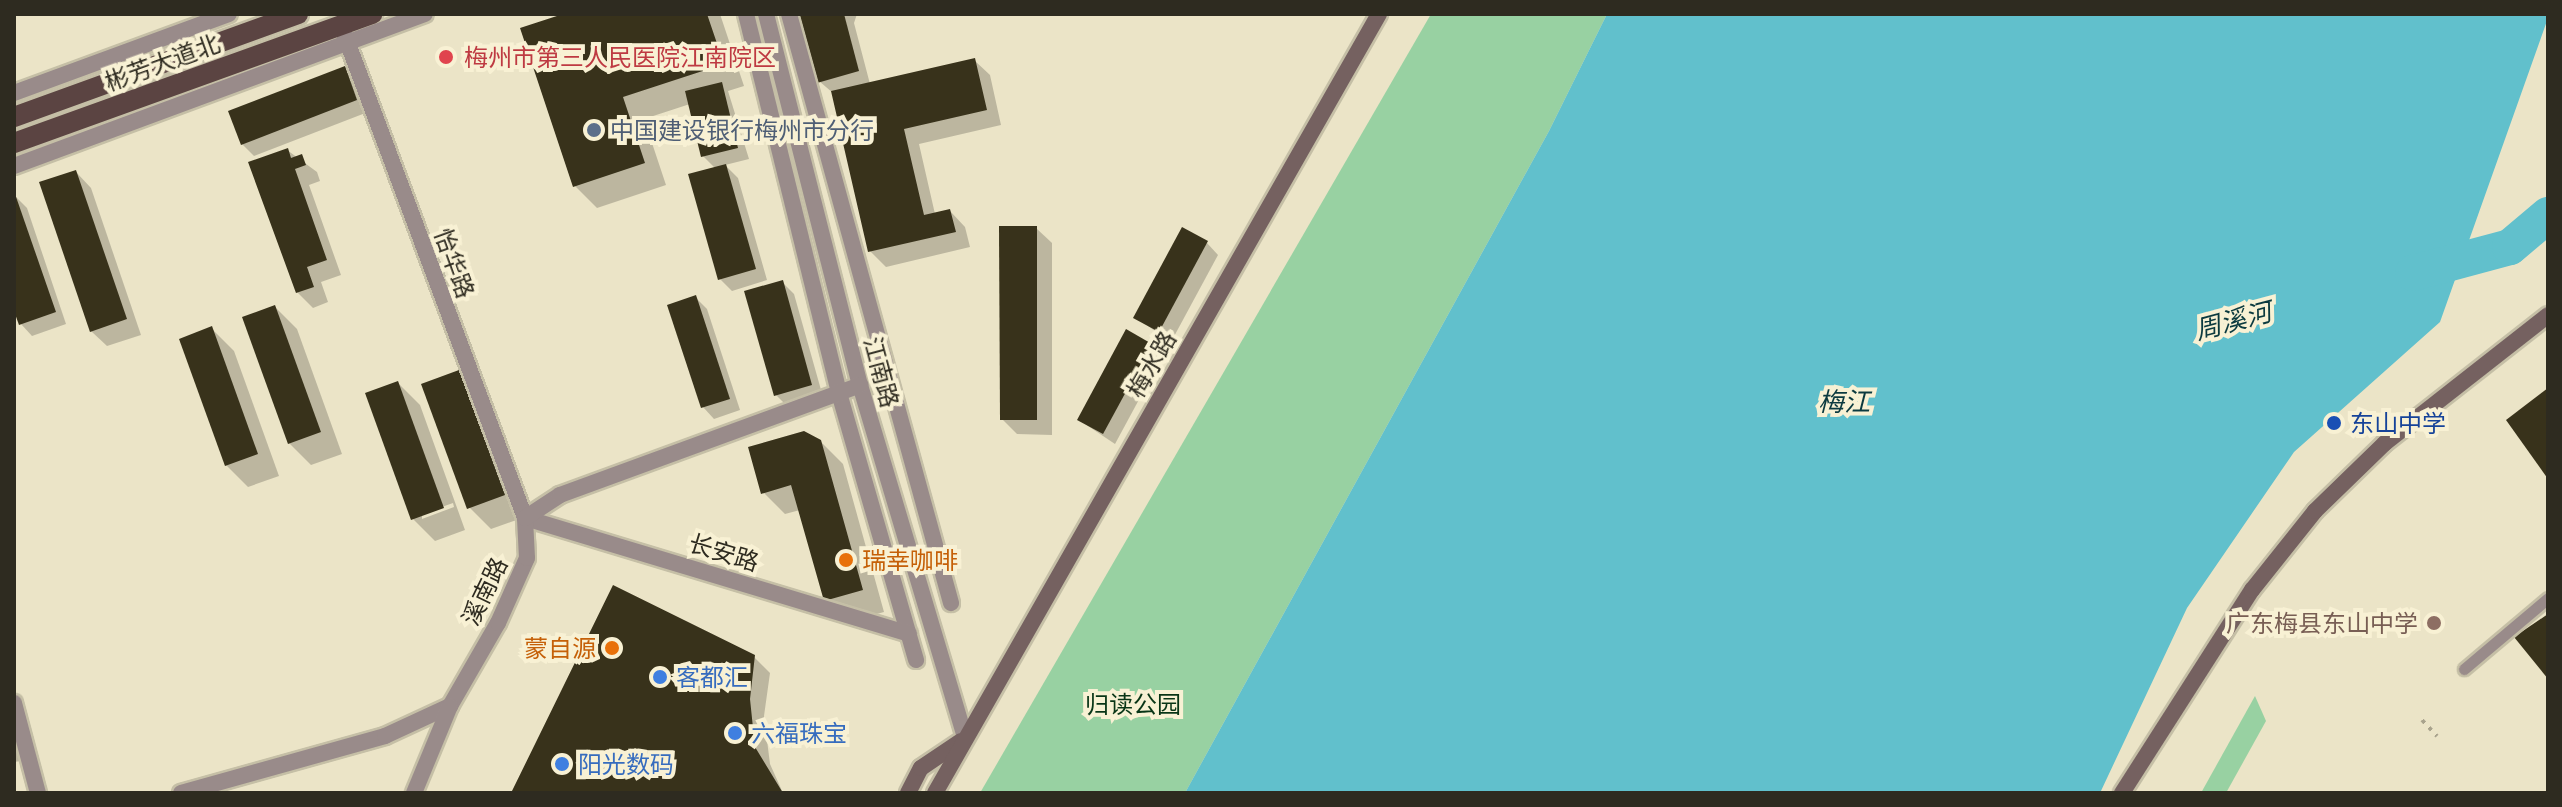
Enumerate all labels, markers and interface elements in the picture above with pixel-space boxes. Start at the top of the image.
street label: 彬芳大道北 [101,28,223,96]
place label: 梅州市第三人民医院江南院区 [464,43,776,71]
marker: 梅州市第三人民医院江南院区 [435,46,457,68]
place label: 中国建设银行梅州市分行 [610,116,874,144]
marker: 中国建设银行梅州市分行 [585,121,603,139]
street label: 怡华路 [429,224,481,302]
water label: 周溪河 [2191,296,2275,346]
street label: 梅水路 [1121,326,1181,402]
street label: 江南路 [859,333,905,411]
water label: 梅江 [1818,386,1870,418]
place label: 东山中学 [2350,409,2446,437]
marker: 东山中学 [2325,414,2343,432]
street label: 长安路 [685,528,763,576]
place label: 瑞幸咖啡 [862,546,958,574]
marker: 瑞幸咖啡 [837,551,855,569]
street label: 溪南路 [455,552,513,630]
place label: 广东梅县东山中学 [2226,609,2418,637]
marker: 广东梅县东山中学 [2425,614,2443,632]
place label: 蒙自源 [524,634,596,662]
marker: 蒙自源 [603,639,621,657]
place label: 客都汇 [676,663,748,691]
marker: 客都汇 [651,668,669,686]
park label: 归读公园 [1085,690,1181,718]
place label: 六福珠宝 [751,719,847,747]
marker: 六福珠宝 [726,724,744,742]
place label: 阳光数码 [578,750,674,778]
marker: 阳光数码 [553,755,571,773]

